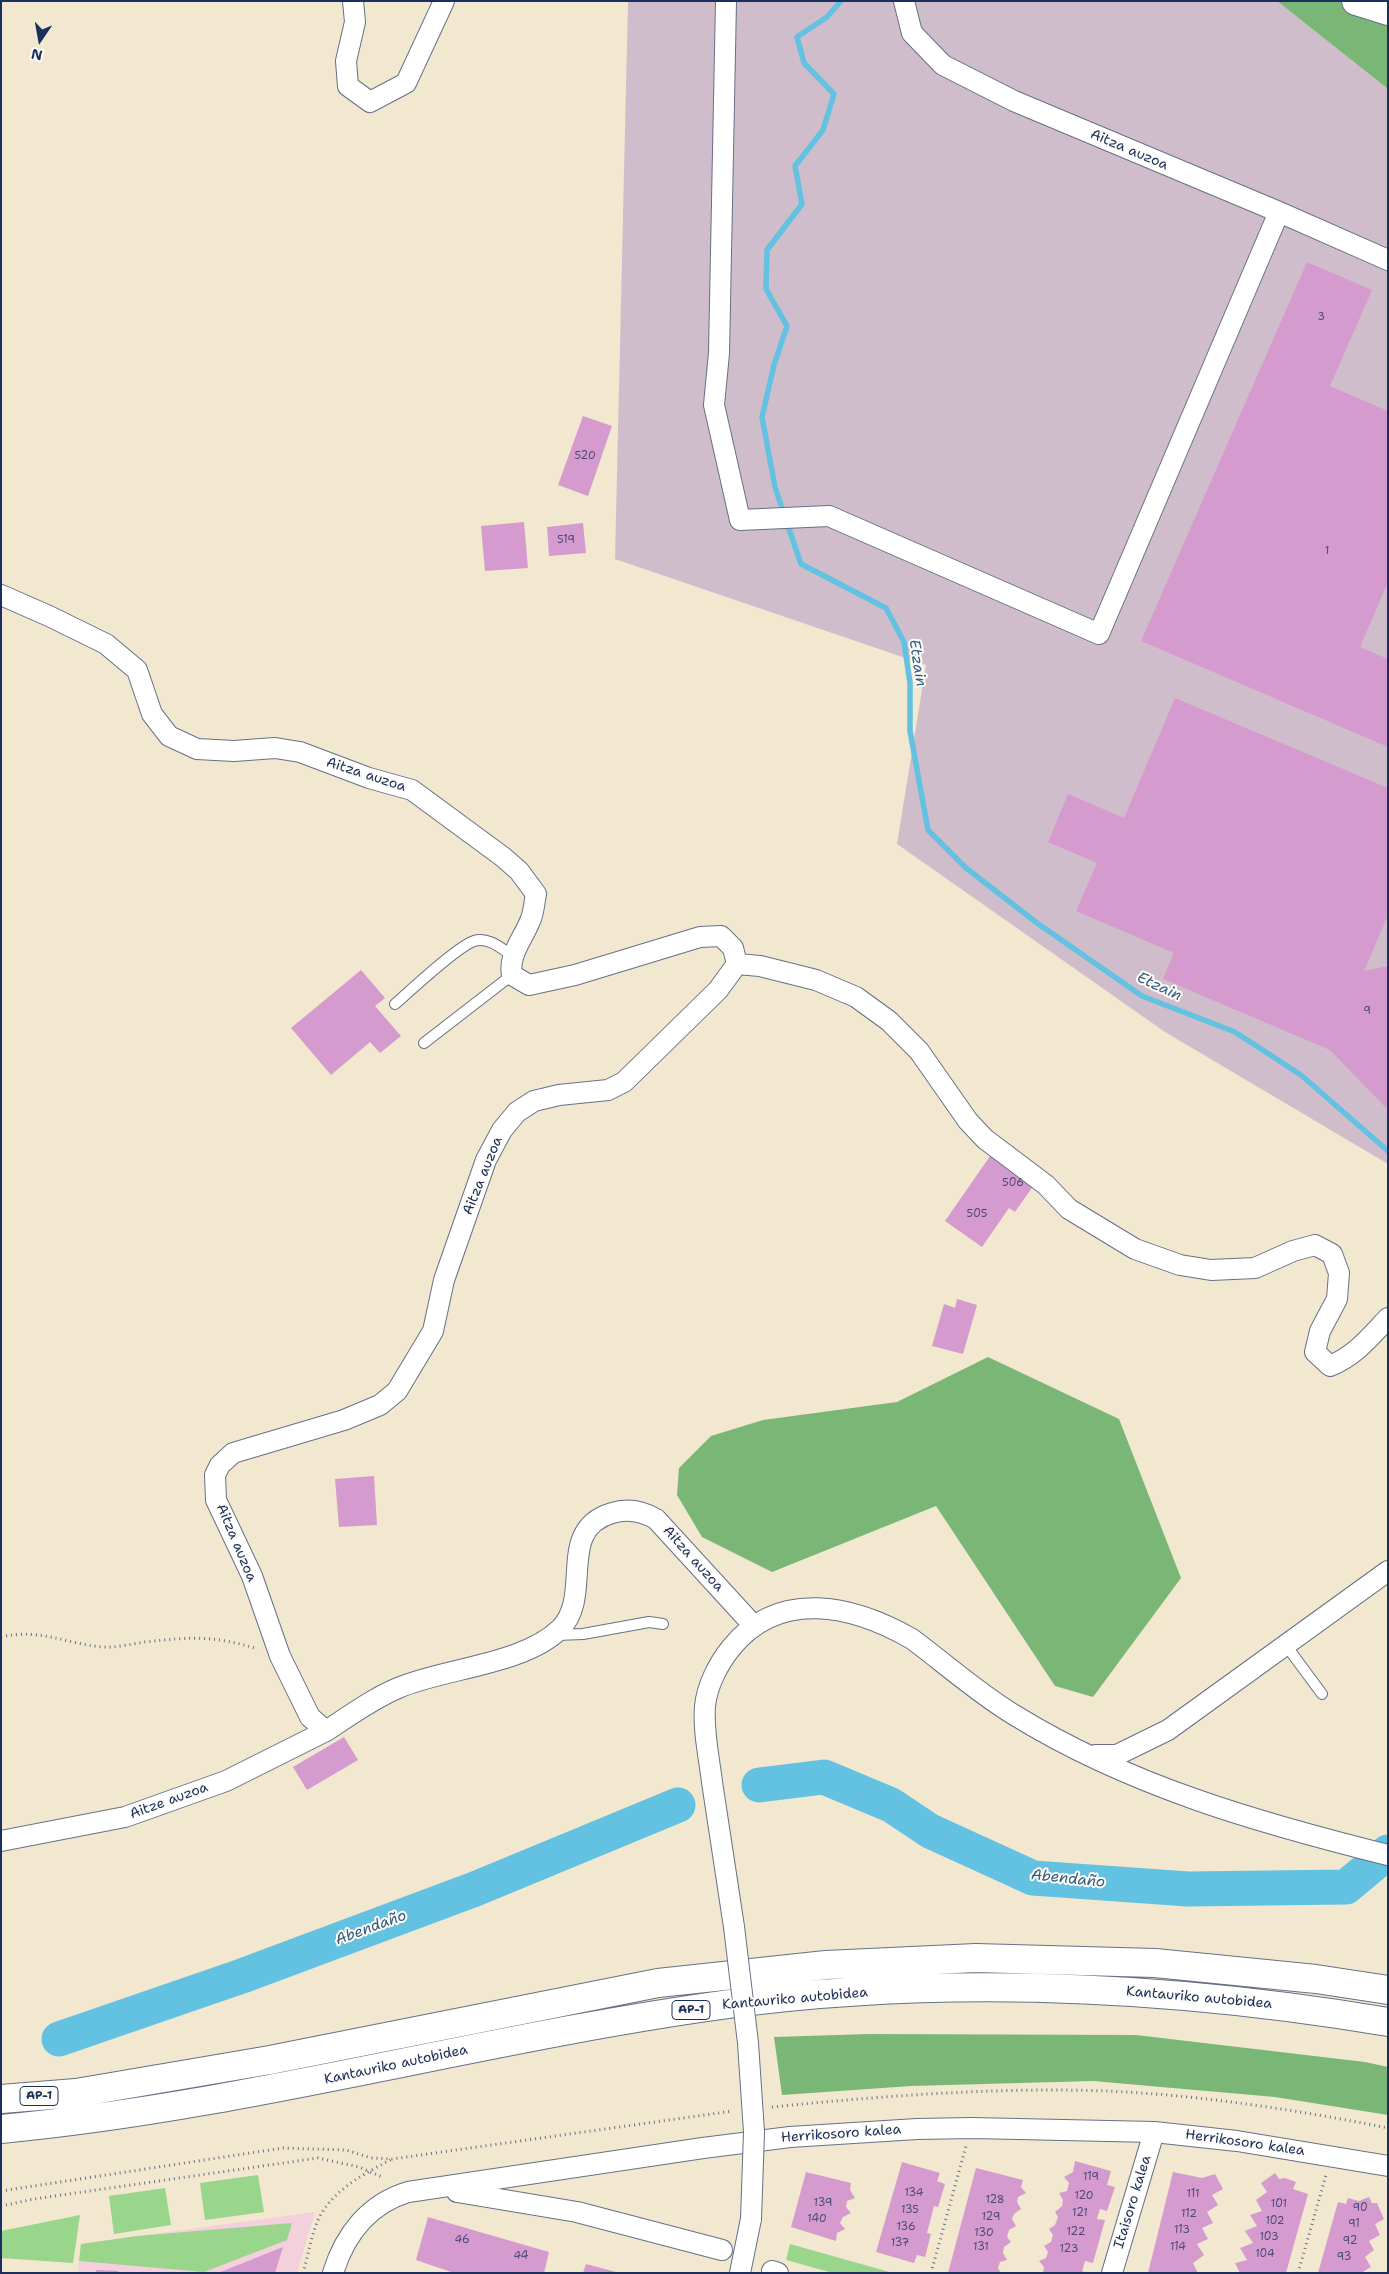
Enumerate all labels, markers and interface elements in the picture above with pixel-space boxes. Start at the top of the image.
north arrow [15,15,65,65]
text: N [30,45,44,65]
street label: Aitza auzoa [1088,126,1170,174]
house number: 3 [1317,310,1325,324]
house number: 520 [574,449,596,463]
house number: 519 [557,533,575,547]
house number: 1 [1325,544,1329,558]
water label: Etzain [904,638,930,688]
street label: Aitza auzoa [324,754,408,796]
water label: Etzain [1134,969,1184,1005]
house number: 9 [1363,1004,1371,1018]
street label: Aitza auzoa [460,1134,506,1218]
house number: 506 [1002,1176,1024,1190]
house number: 505 [967,1207,987,1221]
street label: Aitza auzoa [212,1502,260,1584]
street label: Aitza auzoa [659,1523,727,1595]
street label: Aitze auzoa [128,1779,210,1823]
water label: Abendaño [1030,1866,1106,1892]
water label: Abendaño [333,1907,409,1949]
street label: Kantauriko autobidea [1125,1983,1273,2013]
street label: Kantauriko autobidea [721,1984,869,2014]
road number: AP-1 [672,2000,710,2020]
street label: Kantauriko autobidea [323,2042,469,2088]
road number: AP-1 [20,2086,58,2106]
street label: Herrikosoro kalea [780,2121,902,2147]
street label: Herrikosoro kalea [1184,2126,1306,2160]
street label: Itaisoro kalea [1111,2153,1155,2251]
house number: 119 [1083,2170,1099,2184]
house number: 134 [904,2186,924,2200]
house number: 111 [1186,2187,1200,2201]
house number: 120 [1074,2189,1094,2203]
house number: 128 [985,2193,1005,2207]
house number: 139 [814,2196,832,2210]
house number: 101 [1271,2197,1287,2211]
house number: 90 [1352,2201,1368,2215]
house number: 135 [901,2203,919,2217]
house number: 121 [1072,2206,1088,2220]
house number: 112 [1181,2207,1197,2221]
house number: 129 [982,2210,1000,2224]
house number: 140 [807,2212,827,2226]
house number: 102 [1265,2214,1285,2228]
house number: 91 [1348,2217,1360,2231]
house number: 136 [896,2220,916,2234]
house number: 113 [1174,2223,1190,2237]
house number: 122 [1067,2225,1085,2239]
house number: 130 [974,2226,994,2240]
house number: 103 [1259,2230,1279,2244]
house number: 46 [454,2233,470,2247]
house number: 92 [1343,2234,1357,2248]
house number: 137 [891,2236,909,2250]
house number: 131 [973,2240,989,2254]
house number: 114 [1170,2240,1186,2254]
house number: 123 [1060,2242,1078,2256]
house number: 104 [1255,2247,1275,2261]
house number: 44 [513,2249,529,2263]
house number: 93 [1337,2250,1351,2264]

